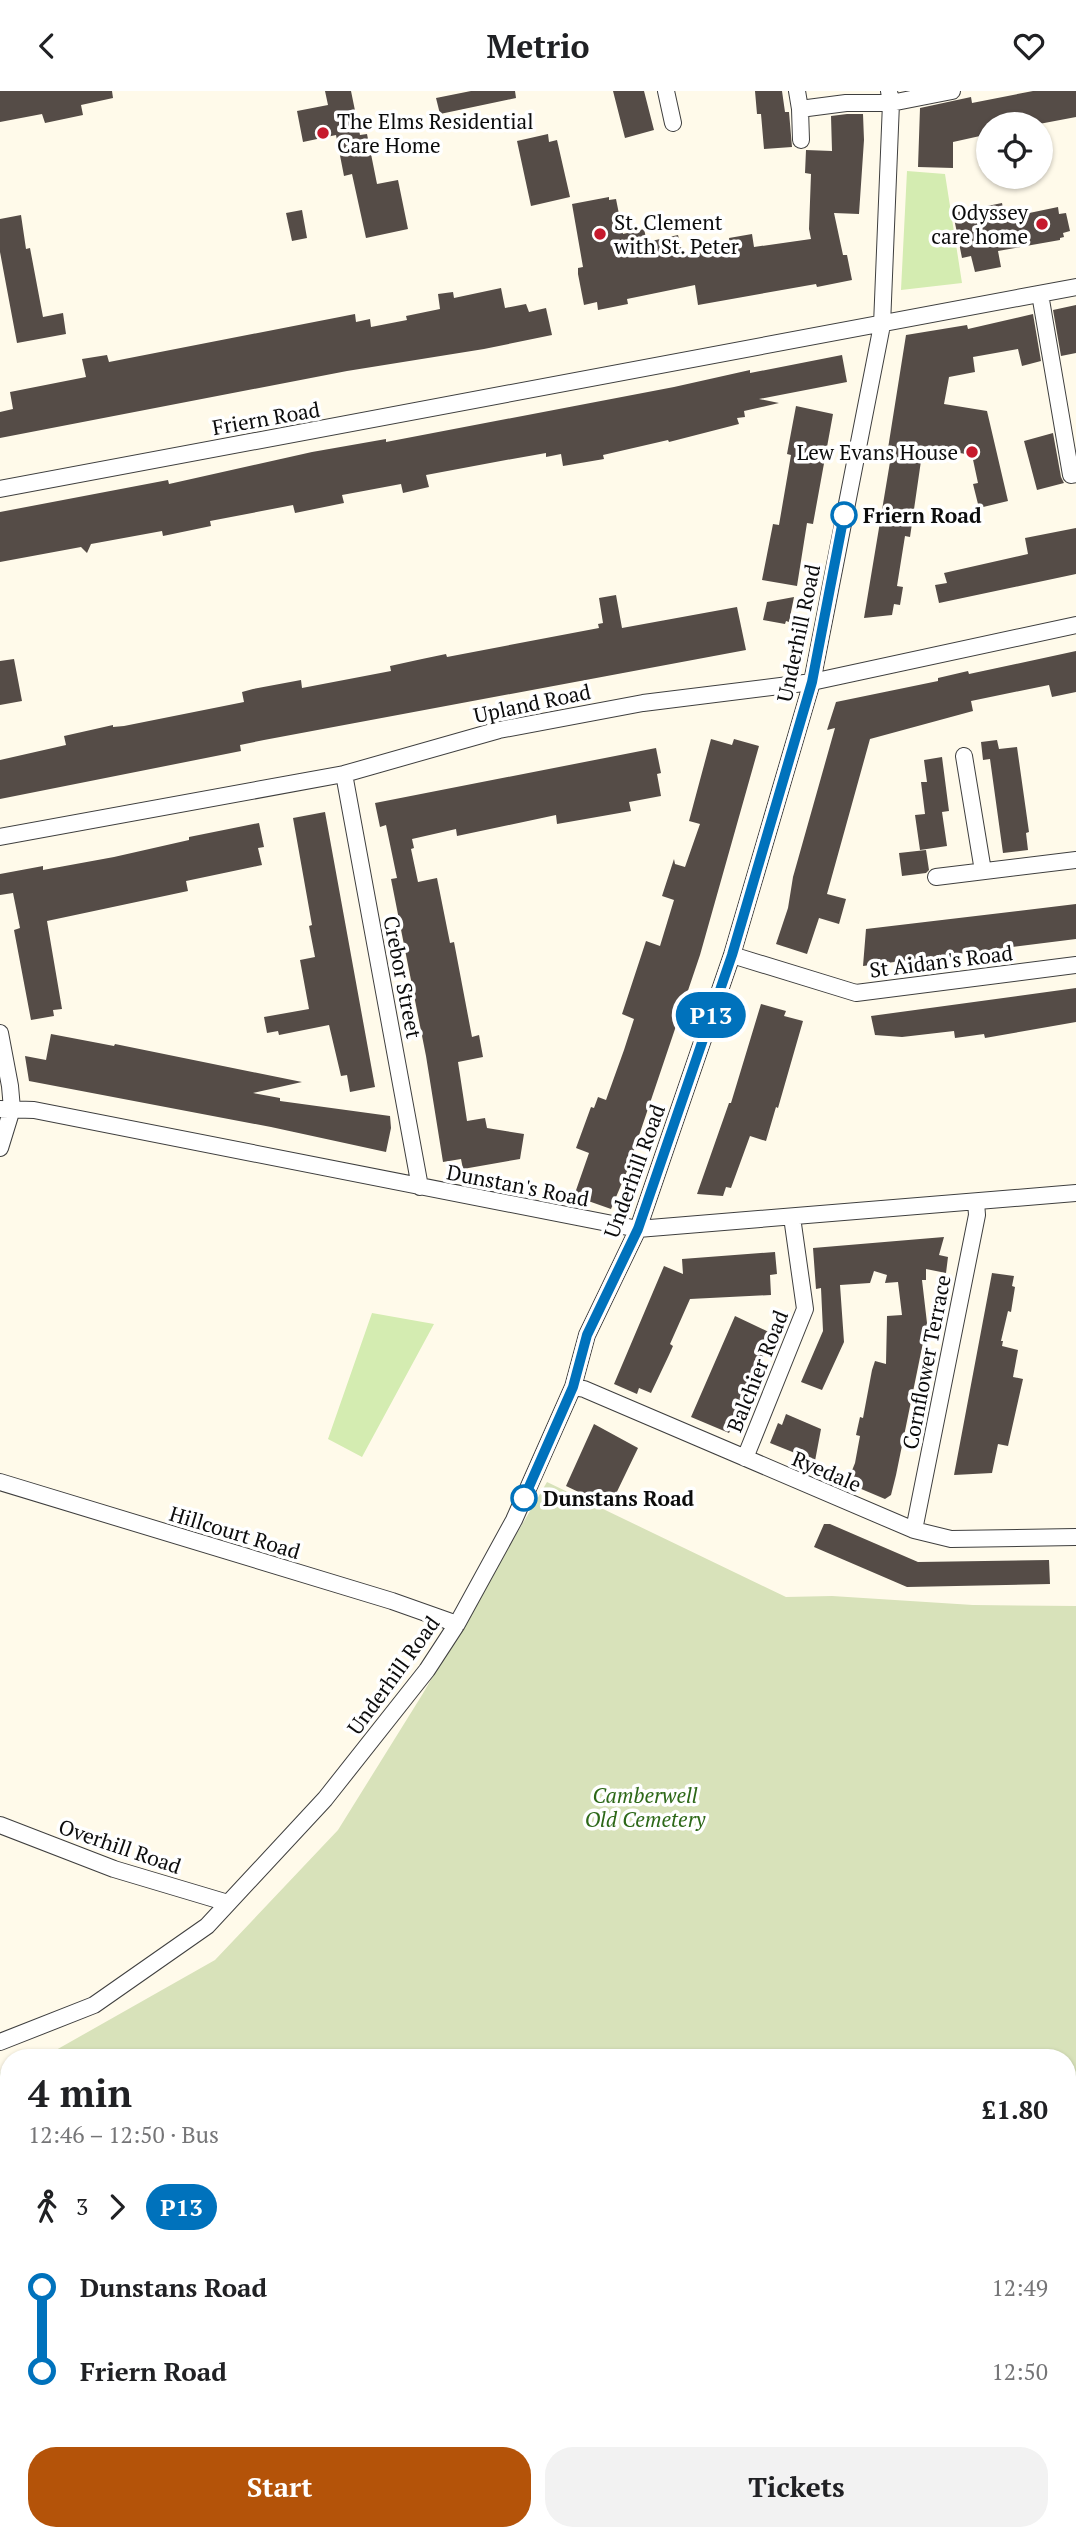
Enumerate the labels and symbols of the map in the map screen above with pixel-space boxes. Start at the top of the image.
place label: The Elms Residential Care Home [337,107,534,159]
marker: The Elms Residential Care Home [315,125,331,141]
place label: Odyssey care home [931,198,1028,250]
place label: St. Clement with St. Peter [613,208,739,260]
marker: Odyssey care home [1034,216,1050,232]
marker: St. Clement with St. Peter [592,226,608,242]
street label: Friern Road [210,395,322,441]
place label: Lew Evans House [797,438,958,466]
marker: Lew Evans House [964,444,980,460]
place label: Friern Road [863,501,982,529]
marker: Friern Road [831,502,857,528]
street label: Underhill Road [770,561,826,704]
street label: Upland Road [471,677,593,729]
street label: Crebor Street [377,913,429,1041]
street label: St Aidan's Road [868,938,1015,984]
line badge: P13 [671,992,751,1038]
street label: Underhill Road [597,1100,671,1242]
street label: Dunstan's Road [444,1157,592,1213]
street label: Cornflower Terrace [895,1272,957,1452]
street label: Balchier Road [720,1306,794,1436]
street label: Ryedale [788,1444,866,1498]
place label: Dunstans Road [543,1484,695,1512]
marker: Dunstans Road [511,1485,537,1511]
street label: Hillcourt Road [166,1499,304,1565]
street label: Underhill Road [340,1610,446,1740]
park label: Camberwell Old Cemetery [585,1781,706,1833]
street label: Overhill Road [55,1812,185,1880]

